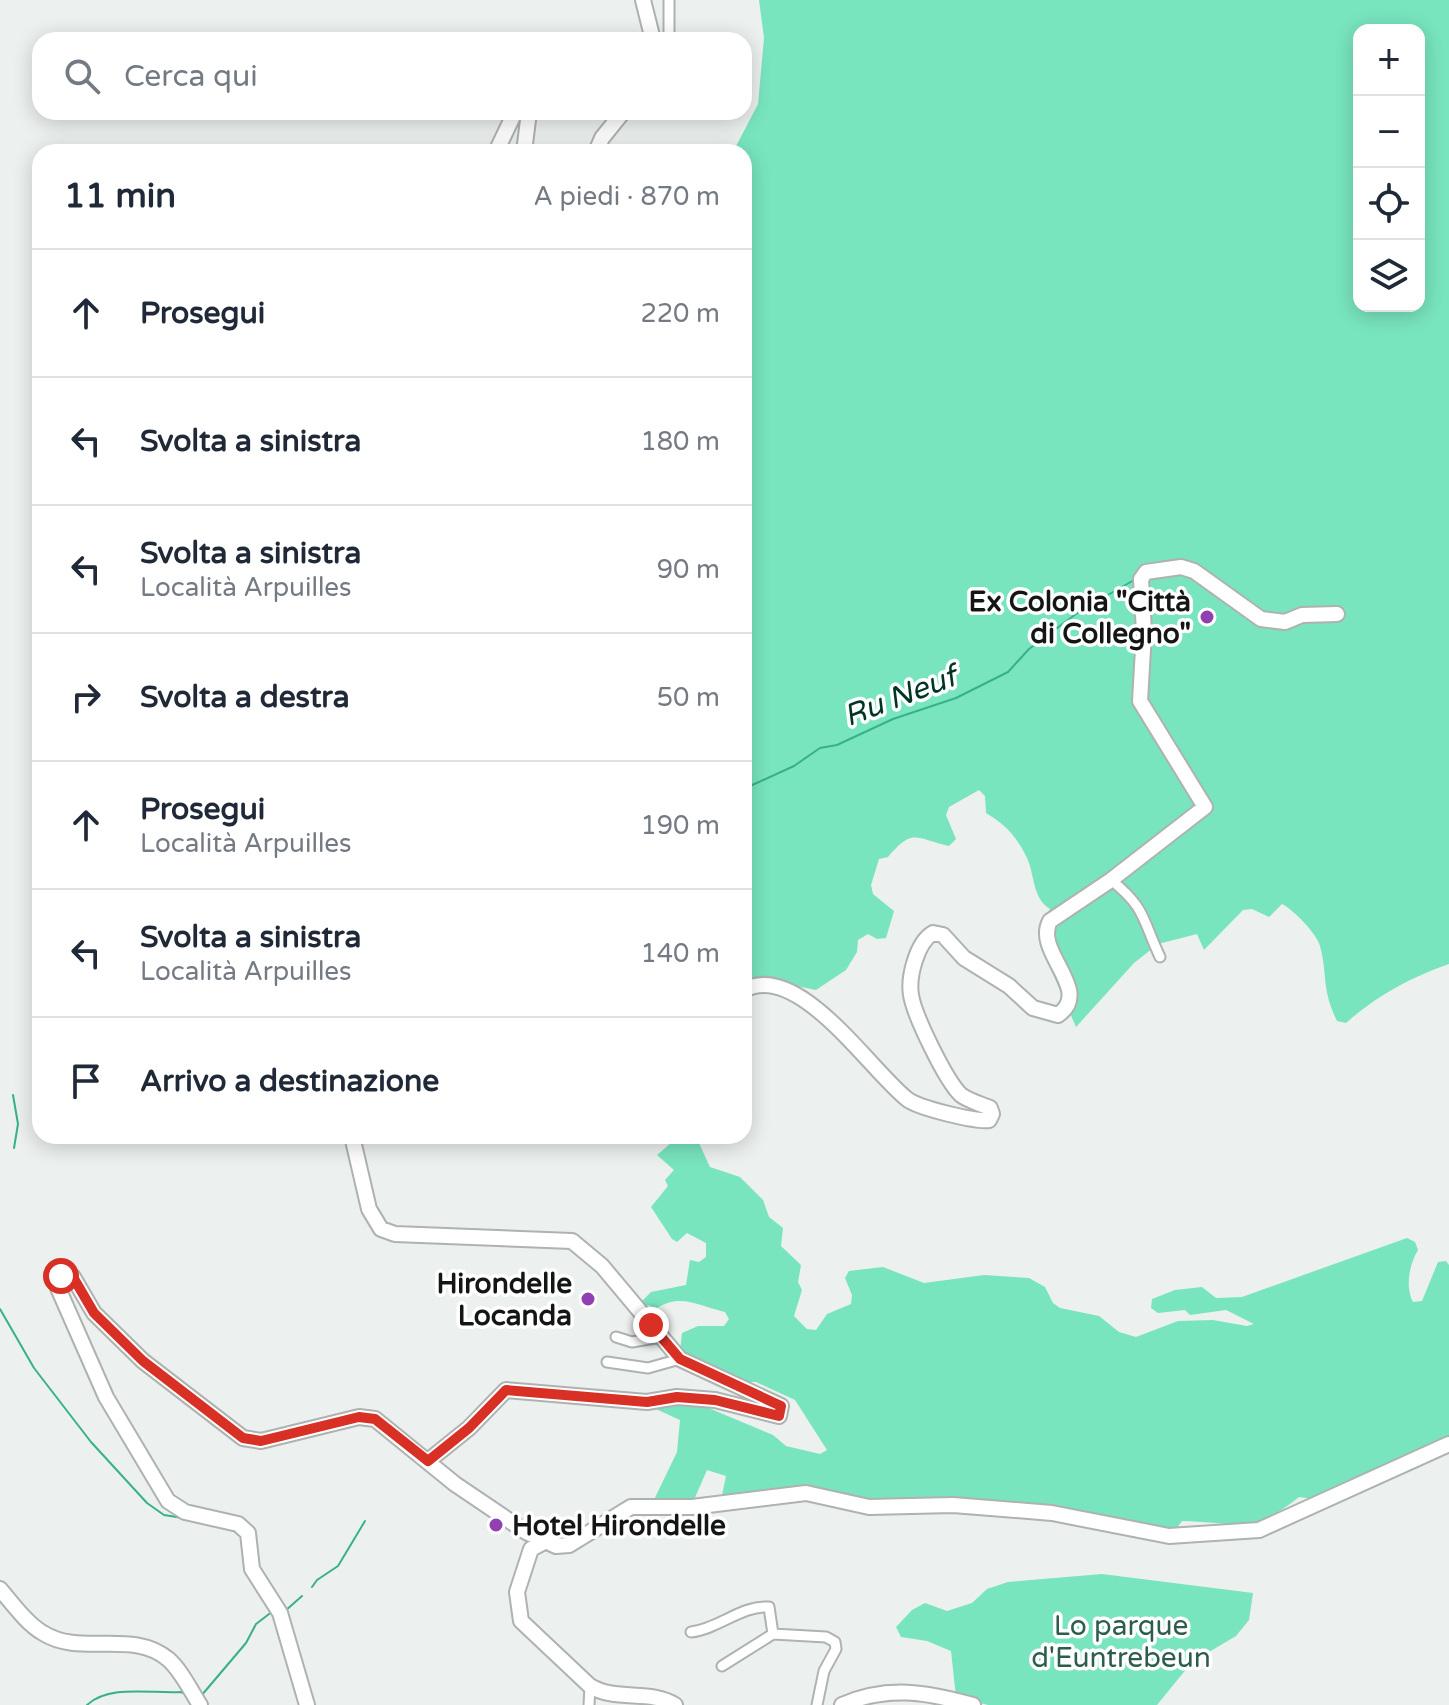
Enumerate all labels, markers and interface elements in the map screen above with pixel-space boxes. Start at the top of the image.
map controls [1353,24,1425,312]
button: + [1353,24,1425,96]
search box [32,32,752,120]
icon: search [60,54,104,98]
text: Cerca qui [124,58,258,95]
button: − [1353,96,1425,168]
button: locate [1353,168,1425,240]
text: 11 min [64,176,176,217]
text: A piedi · 870 m [533,181,720,212]
button: layers [1353,240,1425,312]
icon: ahead [64,291,108,335]
text: Prosegui [140,295,265,332]
text: 220 m [640,298,720,329]
icon: left [64,419,108,463]
text: Svolta a sinistra [140,423,361,460]
text: 180 m [640,426,720,457]
text: Svolta a sinistra [140,535,361,572]
icon: left [64,547,108,591]
text: 90 m [657,554,720,585]
text: Località Arpuilles [140,572,352,603]
place label: Ex Colonia "Città di Collegno" [969,585,1191,651]
marker: Ex Colonia "Città di Collegno" [1198,608,1216,626]
water label: Ru Neuf [839,656,967,735]
icon: right [64,675,108,719]
text: Svolta a destra [140,679,350,716]
text: 50 m [657,682,720,713]
text: Prosegui [140,791,265,828]
icon: ahead [64,803,108,847]
text: 190 m [640,810,720,841]
text: Località Arpuilles [140,828,352,859]
text: Svolta a sinistra [140,919,361,956]
icon: left [64,931,108,975]
text: 140 m [640,938,720,969]
text: Località Arpuilles [140,956,352,987]
icon: arrive [64,1059,108,1103]
text: Arrivo a destinazione [140,1063,439,1100]
route start [43,1258,79,1294]
place label: Hirondelle Locanda [436,1267,572,1333]
marker: Hirondelle Locanda [579,1290,597,1308]
route end [633,1307,669,1343]
place label: Hotel Hirondelle [512,1509,726,1543]
marker: Hotel Hirondelle [487,1516,505,1534]
park label: Lo parque d'Euntrebeun [1031,1609,1211,1675]

